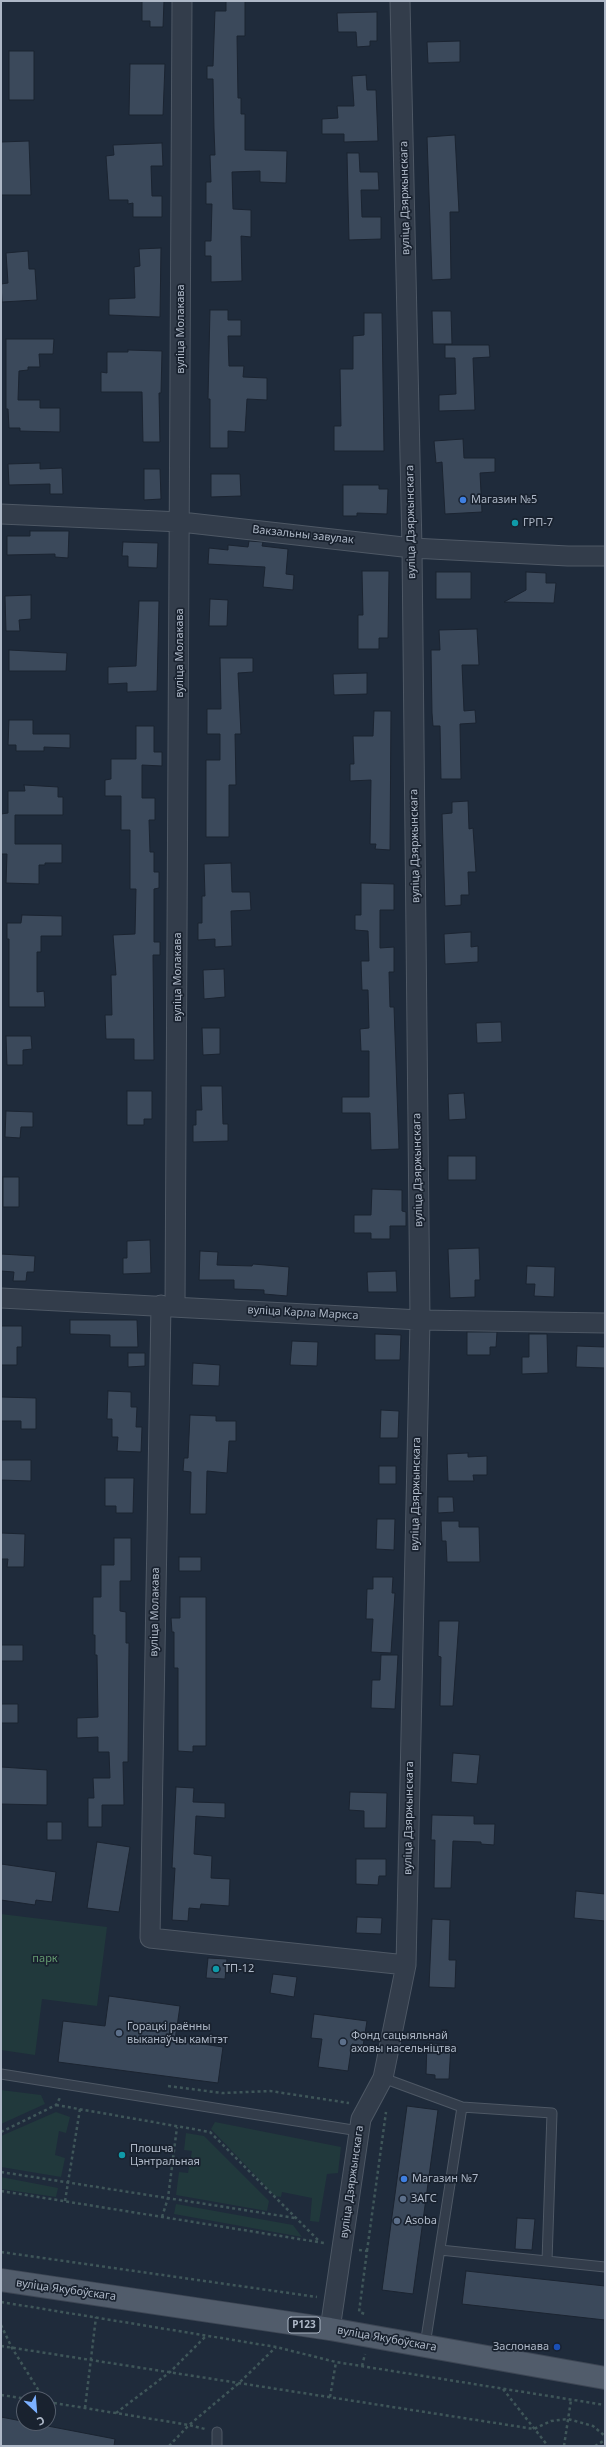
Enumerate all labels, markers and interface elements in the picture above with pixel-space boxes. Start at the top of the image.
street label: вуліца Дзяржынскага [397,141,413,255]
street label: вуліца Молакава [174,284,188,374]
street label: вуліца Дзяржынскага [403,465,419,579]
place label: Магазин №5 [471,493,537,507]
marker: Магазин №5 [458,495,468,505]
place label: ГРП-7 [523,516,553,530]
marker: ГРП-7 [510,518,520,528]
street label: Вакзальны завулак [252,523,354,547]
street label: вуліца Молакава [173,608,187,698]
street label: вуліца Дзяржынскага [407,789,423,903]
street label: вуліца Молакава [171,932,185,1022]
street label: вуліца Дзяржынскага [410,1113,426,1227]
street label: вуліца Карла Маркса [247,1304,359,1322]
street label: вуліца Дзяржынскага [408,1437,424,1551]
street label: вуліца Молакава [148,1567,162,1657]
street label: вуліца Дзяржынскага [401,1761,417,1875]
park label: парк [32,1952,58,1966]
place label: ТП-12 [224,1962,254,1976]
marker: ТП-12 [211,1964,221,1974]
place label: Горацкі раённы выканаўчы камітэт [127,2020,228,2046]
marker: Горацкі раённы выканаўчы камітэт [114,2028,124,2038]
place label: Фонд сацыяльнай аховы насельніцтва [351,2029,457,2055]
marker: Фонд сацыяльнай аховы насельніцтва [338,2037,348,2047]
street label: вуліца Дзяржынскага [338,2125,366,2239]
place label: Плошча Цэнтральная [130,2142,200,2168]
marker: Плошча Цэнтральная [117,2150,127,2160]
place label: Магазин №7 [412,2172,478,2186]
marker: Магазин №7 [399,2174,409,2184]
place label: ЗАГС [411,2192,437,2206]
marker: ЗАГС [398,2194,408,2204]
place label: Asoba [405,2214,437,2228]
marker: Asoba [392,2216,402,2226]
street label: вуліца Якубоўскага [15,2276,117,2304]
road number: Р123 [288,2317,320,2333]
street label: вуліца Якубоўскага [336,2324,438,2354]
place label: Заслонава [493,2340,549,2354]
marker: Заслонава [552,2342,562,2352]
north arrow [16,2391,56,2431]
text: С [35,2413,48,2430]

